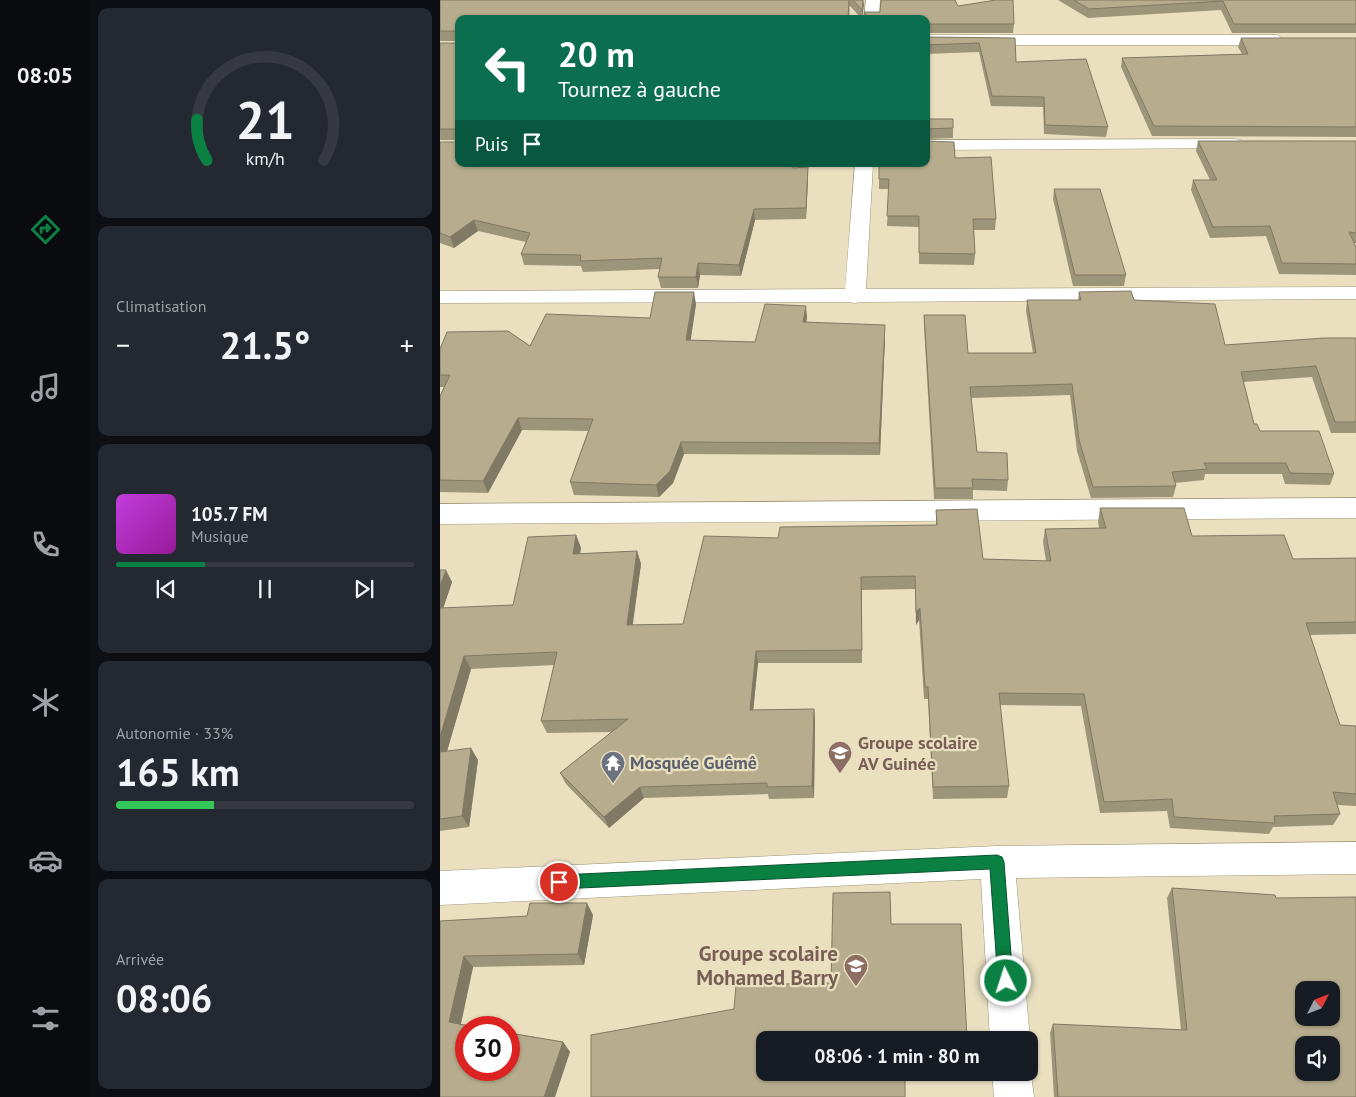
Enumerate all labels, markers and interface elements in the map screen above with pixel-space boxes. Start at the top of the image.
text: 20 m [558,31,635,77]
icon: left [475,35,540,100]
text: 08:05 [17,61,73,89]
text: Tournez à gauche [558,75,721,103]
text: 21 [236,86,294,153]
icon: arrive [518,130,546,158]
text: Puis [475,132,508,156]
text: km/h [245,147,285,170]
icon: directions [28,212,63,247]
text: Climatisation [116,296,206,316]
text: 21.5° [220,320,310,369]
text: − [116,326,130,363]
text: + [400,326,414,363]
icon: music [28,370,63,405]
text: 105.7 FM [191,502,267,526]
text: Musique [191,526,249,546]
icon: phone [28,527,63,562]
icon: previous [152,575,180,603]
icon: pause [251,575,279,603]
icon: next [350,575,378,603]
icon: climate [28,685,63,720]
text: Autonomie · 33% [116,723,233,743]
place label: Groupe scolaire AV Guinée [858,731,977,775]
school or university icon: Groupe scolaire AV Guinée [827,740,853,774]
text: 165 km [116,747,240,796]
temple icon: Mosquée Guêmê [600,750,626,784]
place label: Mosquée Guêmê [630,751,757,774]
icon: car [28,843,63,878]
pin [538,861,580,903]
icon: arrive [545,868,573,896]
place label: Groupe scolaire Mohamed Barry [696,940,839,991]
text: Arrivée [116,949,164,969]
school or university icon: Groupe scolaire Mohamed Barry [843,953,869,987]
position arrow [979,954,1031,1006]
text: 08:06 [116,973,212,1022]
north arrow [1295,981,1340,1026]
map controls [1295,981,1340,1081]
icon: filters [28,1001,63,1036]
speed limit sign: 30 [455,1016,520,1081]
button: sound [1295,1036,1340,1081]
text: 08:06 · 1 min · 80 m [814,1044,980,1068]

